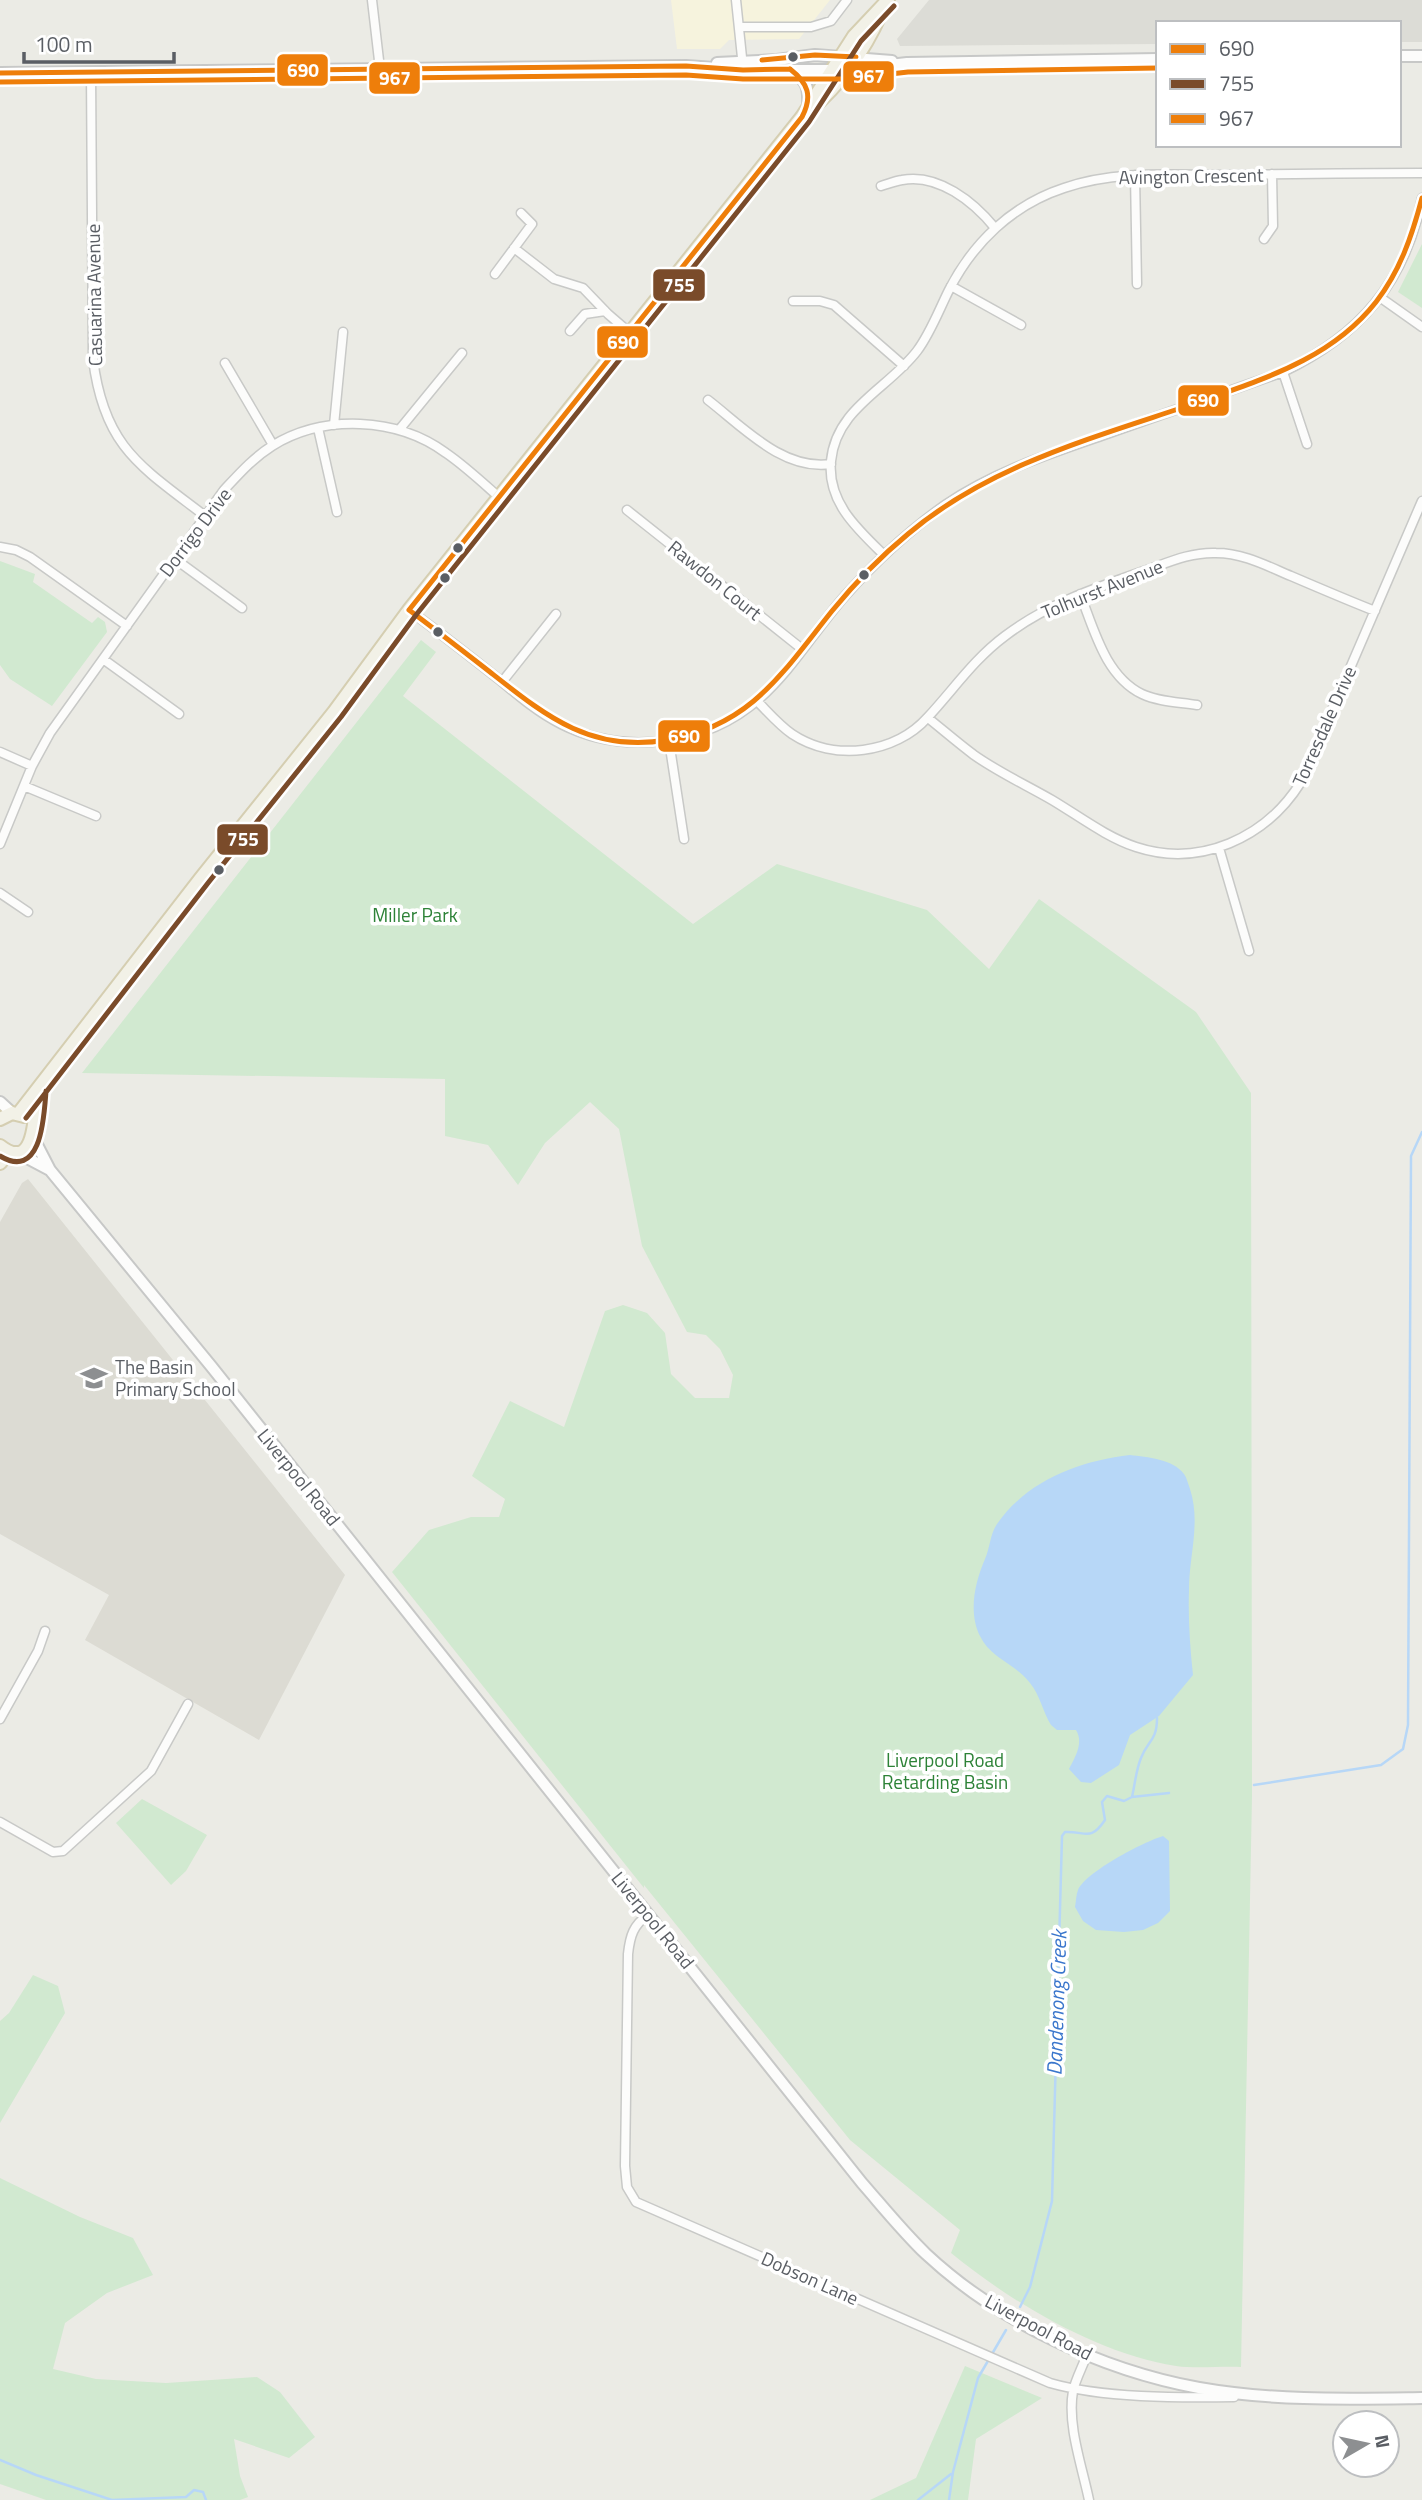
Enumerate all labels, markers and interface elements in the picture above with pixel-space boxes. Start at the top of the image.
scale bar [24,21,175,65]
legend [1156,21,1401,147]
text: 100 m [35,28,92,60]
text: 690 [1219,32,1254,64]
unlabelled marker [786,50,800,64]
line badge: 690 [276,53,329,87]
text: 690 [287,55,319,84]
line badge: 967 [842,60,895,93]
line badge: 967 [368,61,421,95]
text: 967 [853,61,885,90]
text: 967 [379,63,411,92]
text: 755 [1219,67,1254,99]
text: 967 [1219,102,1254,134]
street label: Avington Crescent [1118,160,1264,191]
street label: Casuarina Avenue [78,224,109,366]
line badge: 755 [652,268,706,302]
text: 755 [663,270,695,299]
line badge: 690 [596,325,649,359]
text: 690 [607,327,639,356]
line badge: 690 [1177,384,1230,417]
text: 690 [1187,385,1219,414]
street label: Dorrigo Drive [151,481,238,582]
street label: Rawdon Court [662,533,769,627]
unlabelled marker [451,541,465,555]
street label: Tolhurst Avenue [1037,551,1167,626]
unlabelled marker [857,568,871,582]
unlabelled marker [438,571,452,585]
unlabelled marker [431,625,445,639]
street label: Torresdale Drive [1284,661,1363,791]
line badge: 690 [657,719,711,753]
text: 690 [668,721,700,750]
line badge: 755 [216,823,269,856]
text: 755 [227,824,259,853]
unlabelled marker [212,863,226,877]
park label: Miller Park [372,900,458,929]
place label: The Basin Primary School [115,1352,236,1403]
school or university icon: The Basin Primary School [79,1363,109,1393]
street label: Liverpool Road [251,1422,348,1532]
park label: Liverpool Road Retarding Basin [882,1745,1008,1796]
street label: Liverpool Road [605,1865,702,1975]
water label: Dandenong Creek [1037,1927,1075,2076]
street label: Dobson Lane [757,2243,864,2312]
street label: Liverpool Road [980,2286,1098,2367]
north arrow [1331,2409,1401,2479]
text: N [1368,2432,1399,2450]

